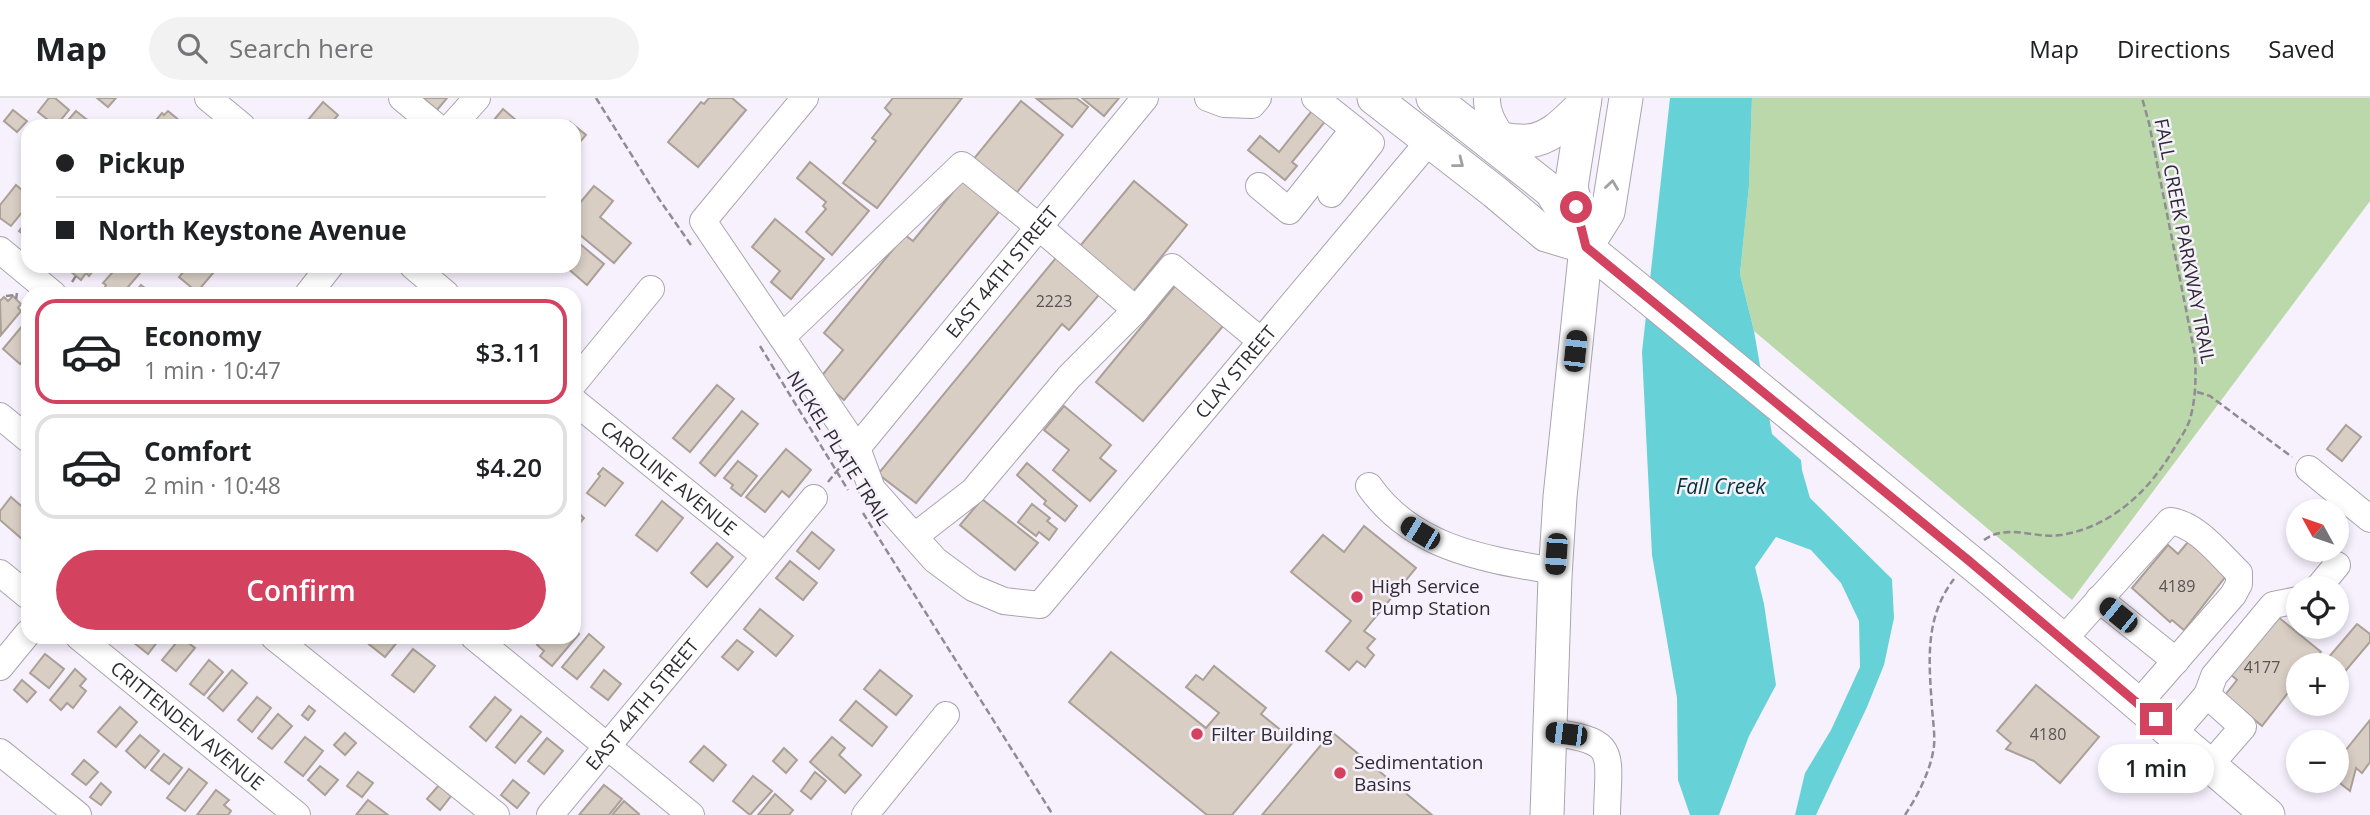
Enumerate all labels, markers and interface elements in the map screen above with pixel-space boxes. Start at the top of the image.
search box [149,17,639,80]
text: Map [35,26,107,71]
icon: search [173,29,211,67]
text: Search here [229,30,374,66]
text: Map [2029,32,2079,65]
text: Directions [2117,32,2230,65]
text: Saved [2268,32,2335,65]
street label: FALL CREEK PARKWAY TRAIL [2148,116,2222,366]
text: Pickup [98,145,185,181]
one-way arrow [1451,154,1463,167]
one-way arrow [1604,179,1619,191]
route start [1560,191,1592,223]
street label: EAST 44TH STREET [940,200,1064,343]
text: North Keystone Avenue [98,212,407,248]
house number: 2223 [1036,290,1072,312]
text: Economy [144,318,262,354]
icon: car [60,320,123,383]
street label: CLAY STREET [1189,320,1282,424]
car [1563,329,1588,373]
text: $3.11 [475,334,542,370]
text: 1 min · 10:47 [144,354,281,386]
street label: NICKEL PLATE TRAIL [781,366,897,530]
street label: CAROLINE AVENUE [595,415,742,541]
text: Comfort [144,433,251,469]
icon: car [60,435,123,498]
text: $4.20 [475,449,542,485]
text: 2 min · 10:48 [144,469,281,501]
water label: Fall Creek [1676,472,1767,500]
north arrow [2286,499,2348,562]
map controls [2286,499,2349,793]
car [1397,513,1444,553]
car [1545,532,1568,576]
button: Confirm [56,550,546,630]
place label: High Service Pump Station [1371,573,1491,621]
house number: 4189 [2159,575,2195,597]
button: locate [2286,576,2349,639]
marker: High Service Pump Station [1349,589,1365,605]
car [2096,594,2141,636]
street label: EAST 44TH STREET [580,633,705,776]
button: + [2286,653,2349,716]
street label: CRITTENDEN AVENUE [105,655,270,796]
house number: 4177 [2244,656,2280,678]
route end [2140,703,2172,735]
place label: Filter Building [1211,721,1332,747]
car [1544,721,1589,747]
house number: 4180 [2030,723,2066,745]
marker: Filter Building [1189,726,1205,742]
button: − [2286,730,2349,793]
callout: 1 min [2098,744,2214,792]
place label: Sedimentation Basins [1354,749,1483,797]
text: 1 min [2125,752,2187,784]
marker: Sedimentation Basins [1332,765,1348,781]

